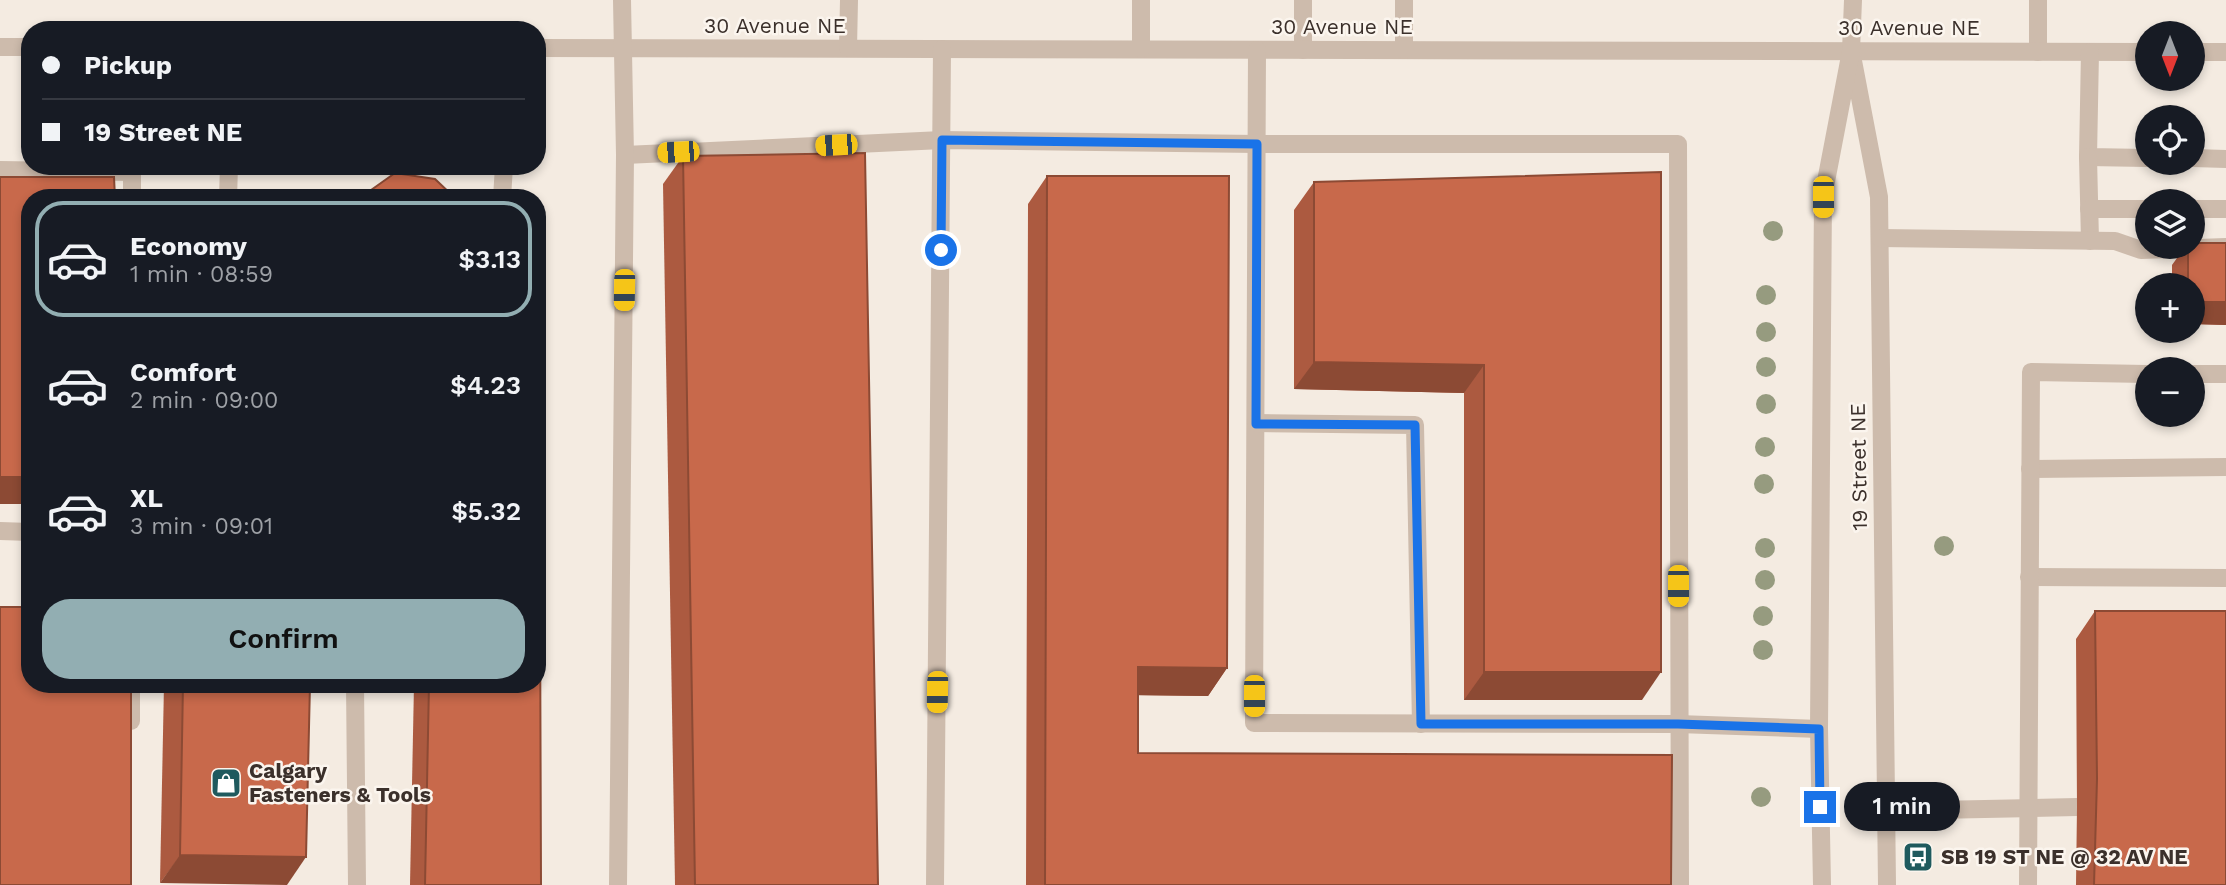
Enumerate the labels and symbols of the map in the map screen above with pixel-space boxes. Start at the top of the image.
street label: 30 Avenue NE [704,13,846,38]
street label: 30 Avenue NE [1271,14,1413,39]
street label: 30 Avenue NE [1838,15,1980,40]
north arrow [2135,21,2205,91]
car [815,133,858,157]
car [657,140,700,164]
car [1813,176,1834,218]
route start [925,234,957,266]
car [614,269,635,311]
street label: 19 Street NE [1845,403,1872,531]
car [1668,565,1689,607]
car [927,671,948,713]
car [1244,675,1265,717]
place label: Calgary Fasteners & Tools [249,758,431,807]
shop icon: Calgary Fasteners & Tools [209,766,243,800]
callout: 1 min [1844,782,1960,832]
route end [1804,791,1836,823]
bus stop icon: SB 19 ST NE @ 32 AV NE [1901,840,1935,874]
place label: SB 19 ST NE @ 32 AV NE [1941,844,2188,869]

